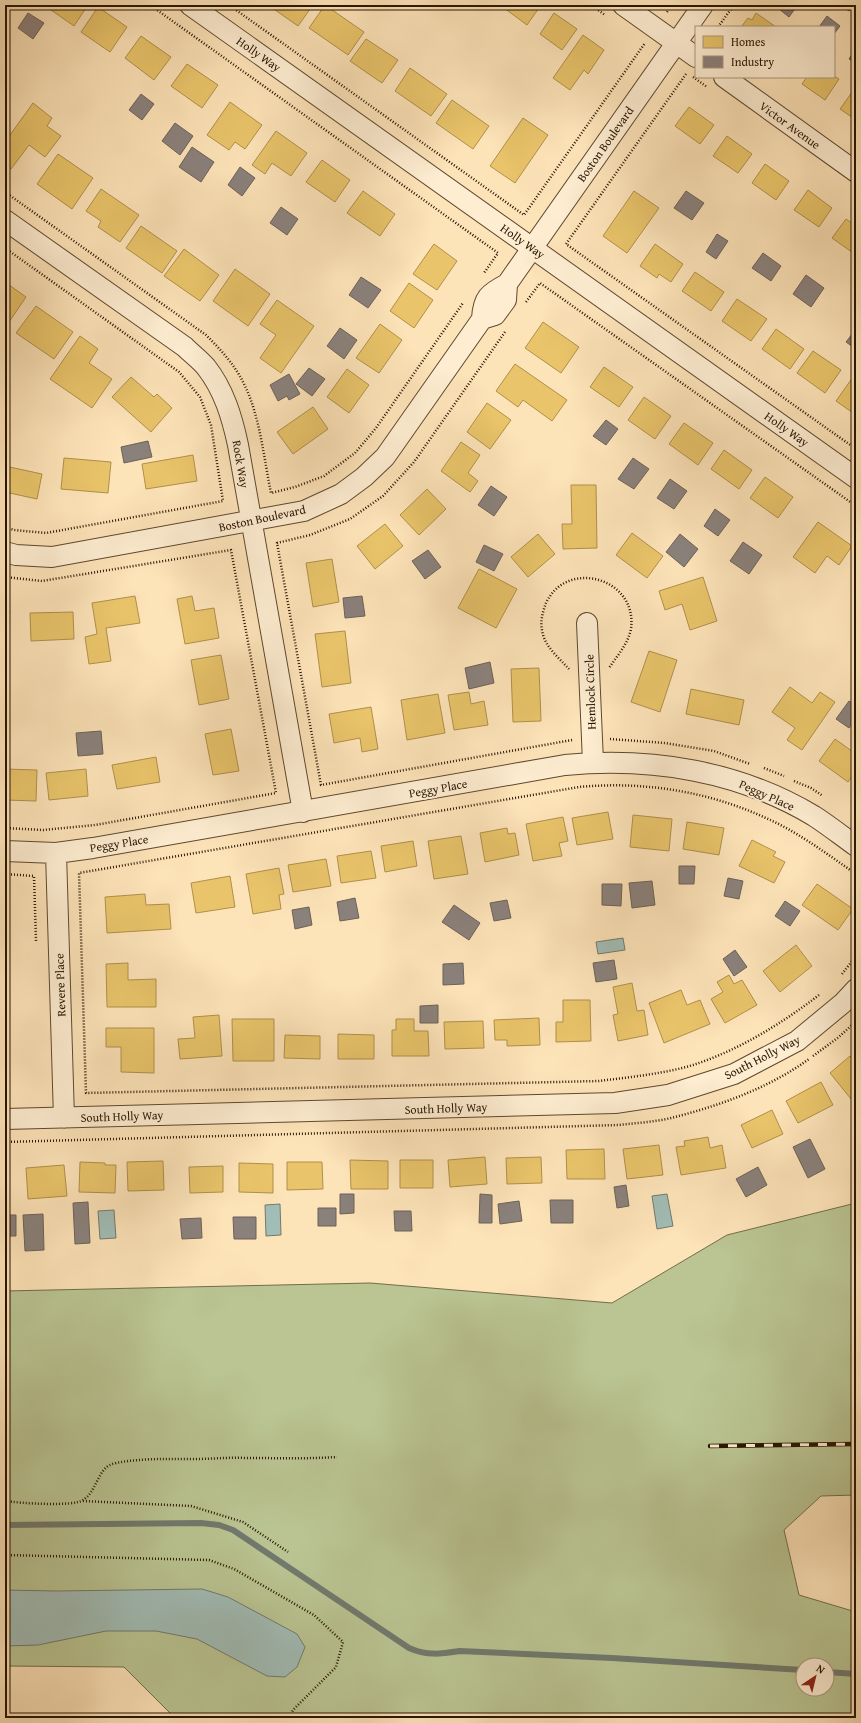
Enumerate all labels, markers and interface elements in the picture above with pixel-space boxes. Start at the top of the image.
legend [695,26,835,78]
street label: Holly Way [233,32,285,76]
text: Homes [731,33,766,50]
text: Industry [731,53,774,70]
street label: Victor Avenue [756,97,824,153]
street label: Boston Boulevard [573,102,638,185]
street label: Holly Way [497,219,549,263]
street label: Holly Way [761,407,813,451]
street label: Rock Way [228,439,254,489]
street label: Boston Boulevard [217,500,308,536]
street label: Hemlock Circle [580,654,600,730]
street label: Peggy Place [407,774,469,802]
street label: Peggy Place [737,775,798,815]
street label: Peggy Place [88,830,150,856]
street label: Revere Place [50,953,70,1017]
street label: South Holly Way [721,1031,803,1083]
street label: South Holly Way [404,1098,488,1118]
street label: South Holly Way [80,1106,164,1126]
north arrow [795,1657,835,1697]
text: N [813,1660,829,1678]

